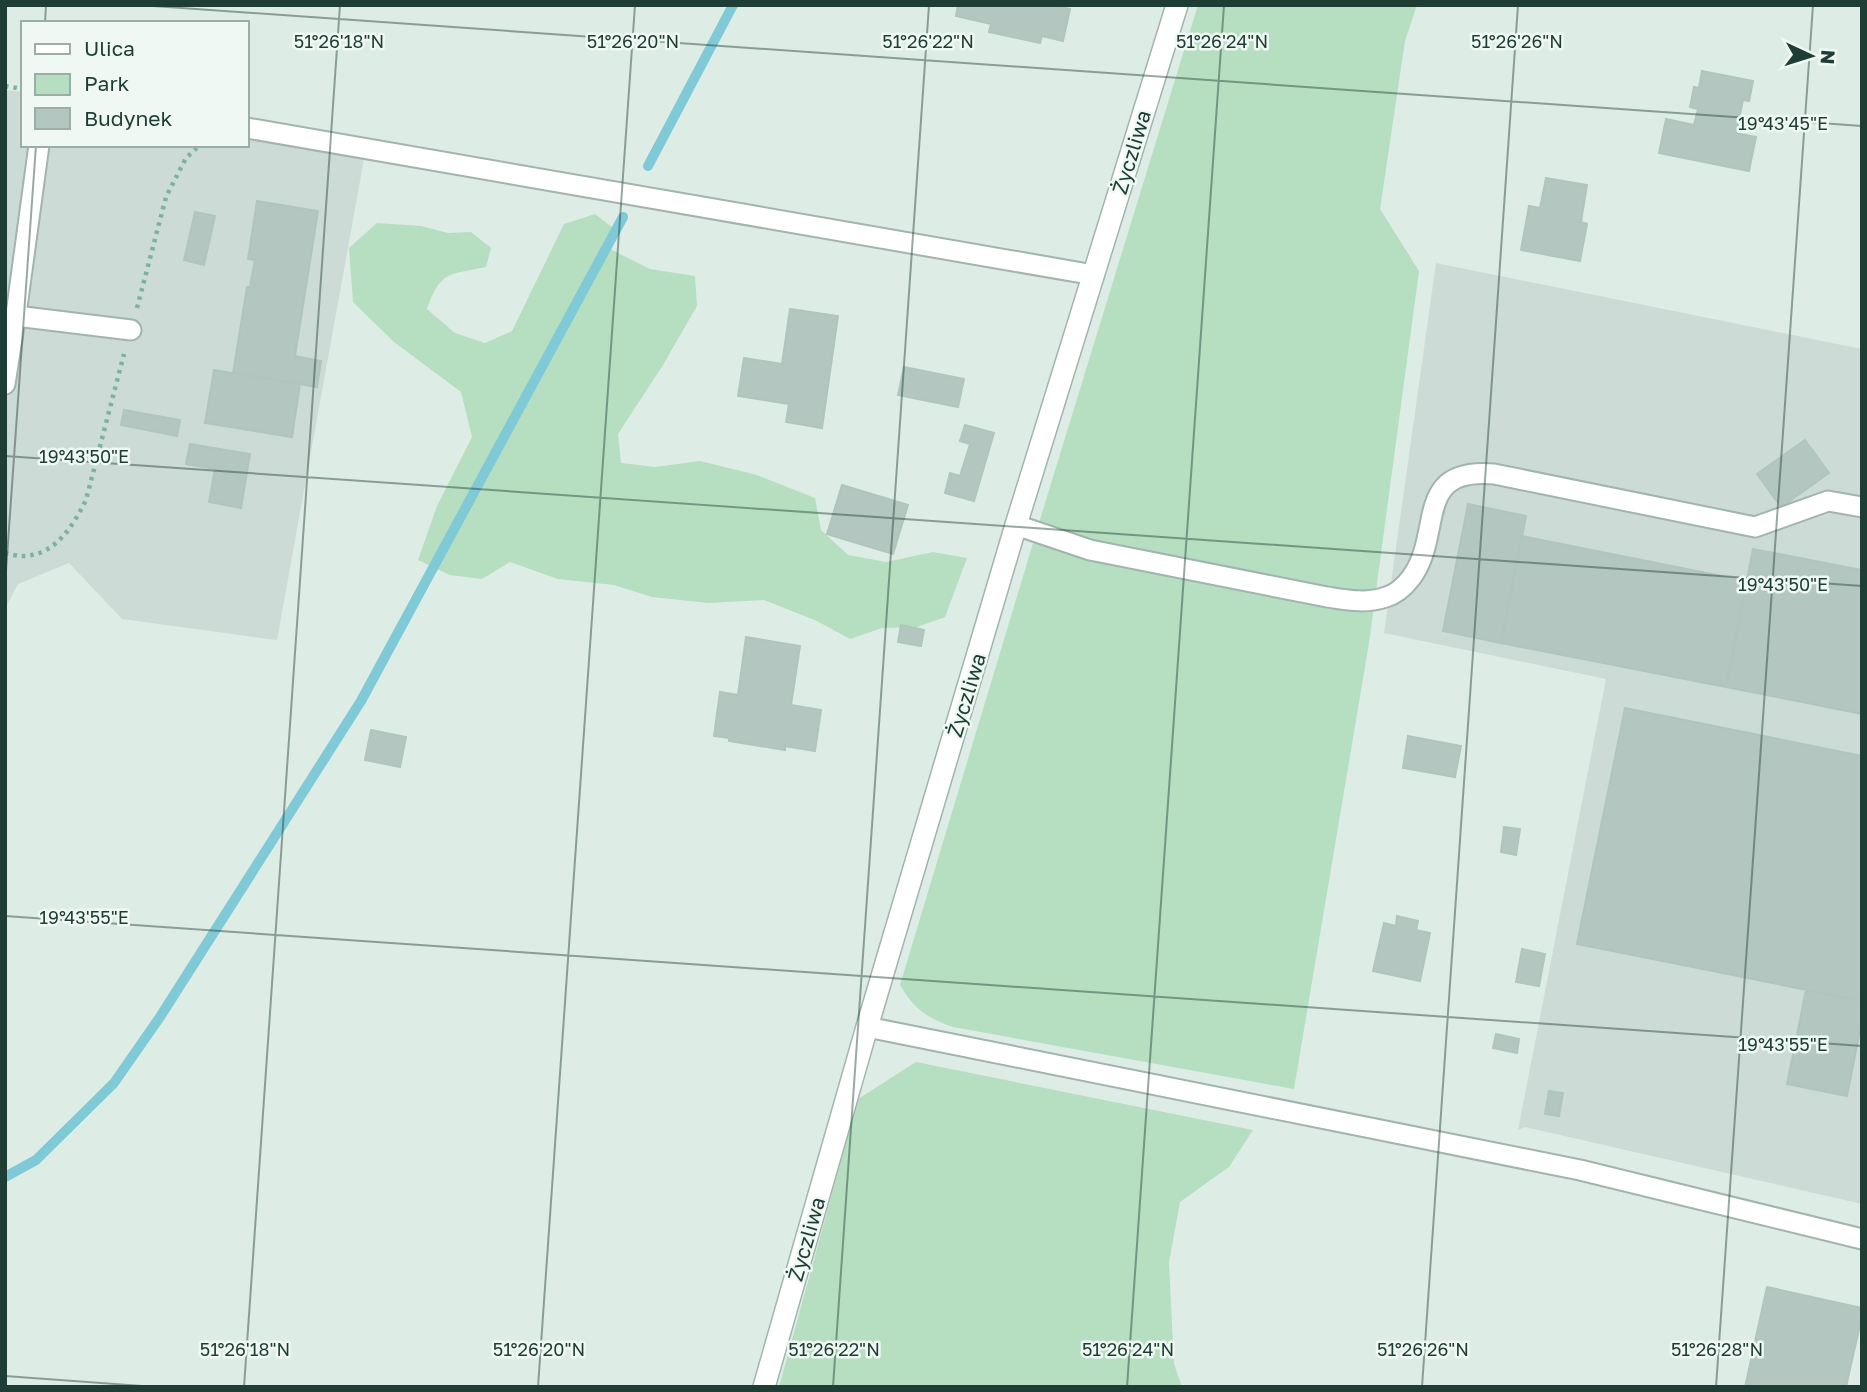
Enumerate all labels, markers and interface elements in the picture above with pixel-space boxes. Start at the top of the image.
legend [21,21,248,147]
north arrow [1776,21,1846,91]
text: 51°26'18"N [294,30,384,52]
text: 51°26'20"N [587,30,679,52]
text: 51°26'22"N [882,30,974,52]
text: 51°26'24"N [1176,30,1268,52]
text: 51°26'26"N [1471,30,1563,52]
text: Ulica [84,35,135,61]
text: N [1816,49,1840,65]
text: Park [84,70,130,96]
text: Budynek [84,105,173,131]
street label: Życzliwa [1106,107,1156,197]
text: 19°43'45"E [1738,112,1828,134]
text: 19°43'50"E [39,445,129,467]
text: 19°43'50"E [1738,573,1828,595]
street label: Życzliwa [941,650,991,740]
text: 19°43'55"E [39,906,129,928]
text: 19°43'55"E [1738,1033,1828,1055]
street label: Życzliwa [782,1194,830,1284]
text: 51°26'18"N [200,1338,290,1360]
text: 51°26'20"N [493,1338,585,1360]
text: 51°26'22"N [788,1338,880,1360]
text: 51°26'24"N [1082,1338,1174,1360]
text: 51°26'26"N [1377,1338,1469,1360]
text: 51°26'28"N [1671,1338,1763,1360]

